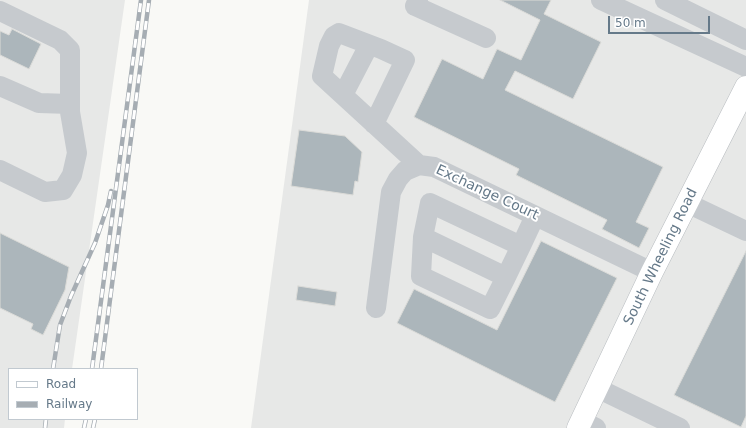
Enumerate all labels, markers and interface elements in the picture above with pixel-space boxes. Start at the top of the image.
scale bar [610,8,712,34]
text: 50 m [615,16,646,30]
street label: Exchange Court [433,162,541,224]
street label: South Wheeling Road [621,186,701,328]
legend [8,368,138,420]
text: Road [46,377,76,391]
text: Railway [46,397,92,411]

